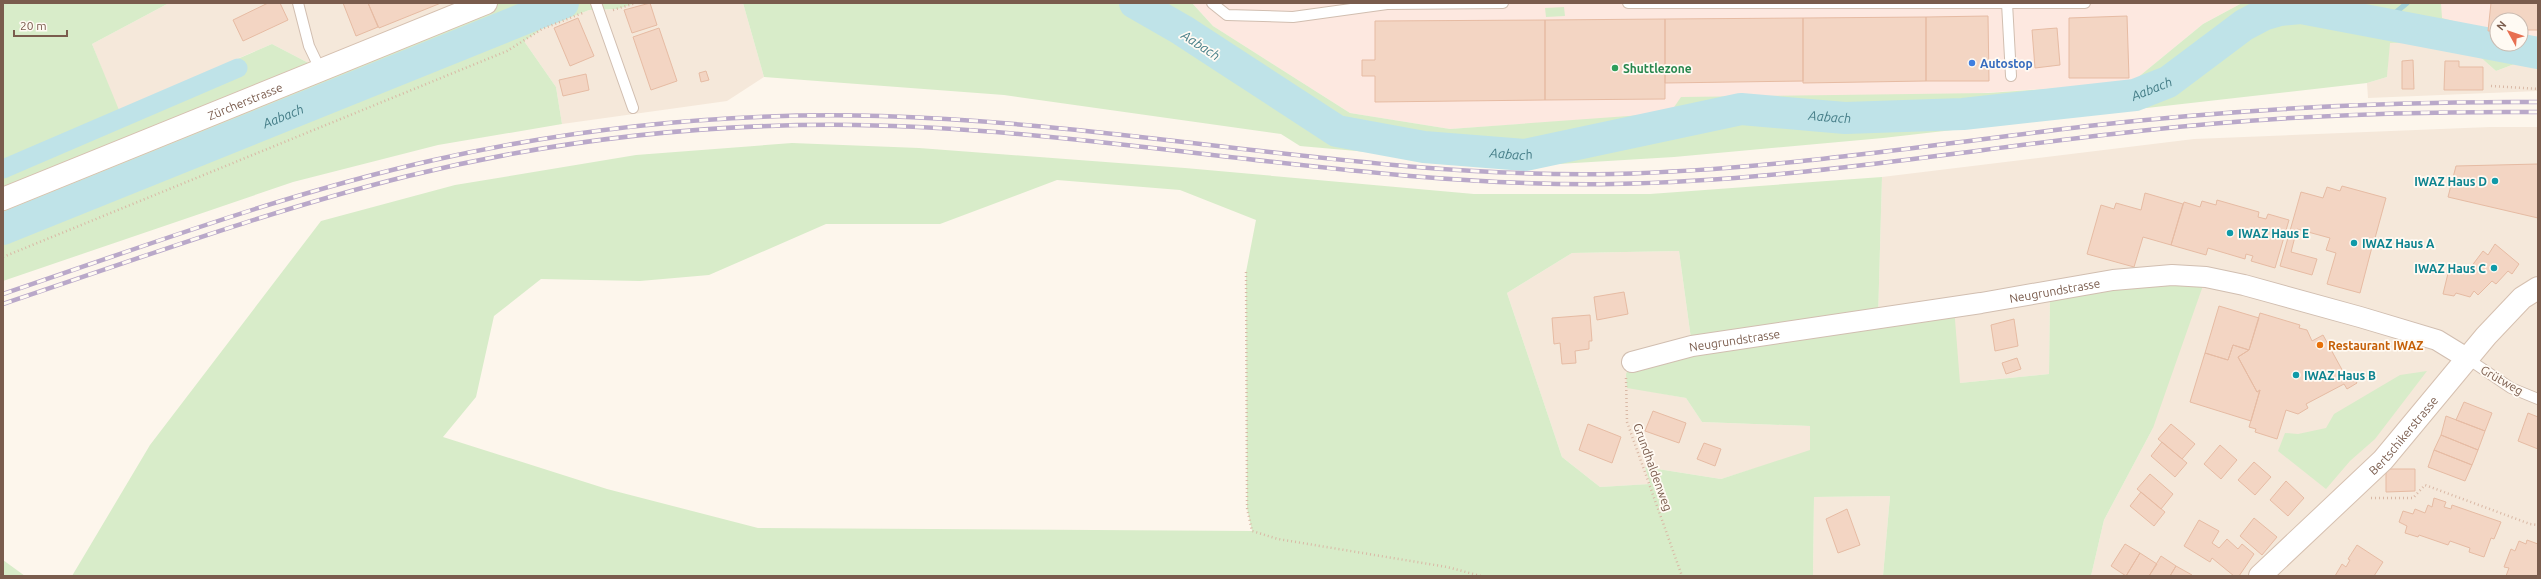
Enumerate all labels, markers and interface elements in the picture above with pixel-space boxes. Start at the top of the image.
scale bar [14,12,67,38]
north arrow [2489,12,2529,52]
text: 20 m [20,19,47,32]
text: N [2494,19,2509,33]
water label: Aabach [1178,27,1223,63]
place label: Autostop [1980,57,2033,70]
marker: Autostop [1967,58,1977,68]
place label: Shuttlezone [1623,62,1692,75]
marker: Shuttlezone [1610,63,1620,73]
water label: Aabach [2128,74,2174,103]
street label: Zürcherstrasse [206,80,284,122]
water label: Aabach [260,101,306,131]
water label: Aabach [1807,108,1851,125]
water label: Aabach [1488,145,1534,162]
place label: IWAZ Haus D [2414,175,2487,188]
marker: IWAZ Haus D [2490,176,2500,186]
place label: IWAZ Haus E [2238,227,2309,240]
marker: IWAZ Haus E [2225,228,2235,238]
place label: IWAZ Haus A [2362,237,2435,250]
marker: IWAZ Haus A [2349,238,2359,248]
place label: IWAZ Haus C [2414,262,2486,275]
marker: IWAZ Haus C [2489,263,2499,273]
street label: Neugrundstrasse [2008,276,2101,304]
street label: Neugrundstrasse [1688,326,1781,353]
place label: Restaurant IWAZ [2328,339,2424,352]
marker: Restaurant IWAZ [2315,340,2325,350]
street label: Grütweg [2478,363,2526,397]
place label: IWAZ Haus B [2304,369,2376,382]
marker: IWAZ Haus B [2291,370,2301,380]
street label: Bertschikerstrasse [2366,393,2440,477]
street label: Grundhaldenweg [1631,421,1675,513]

